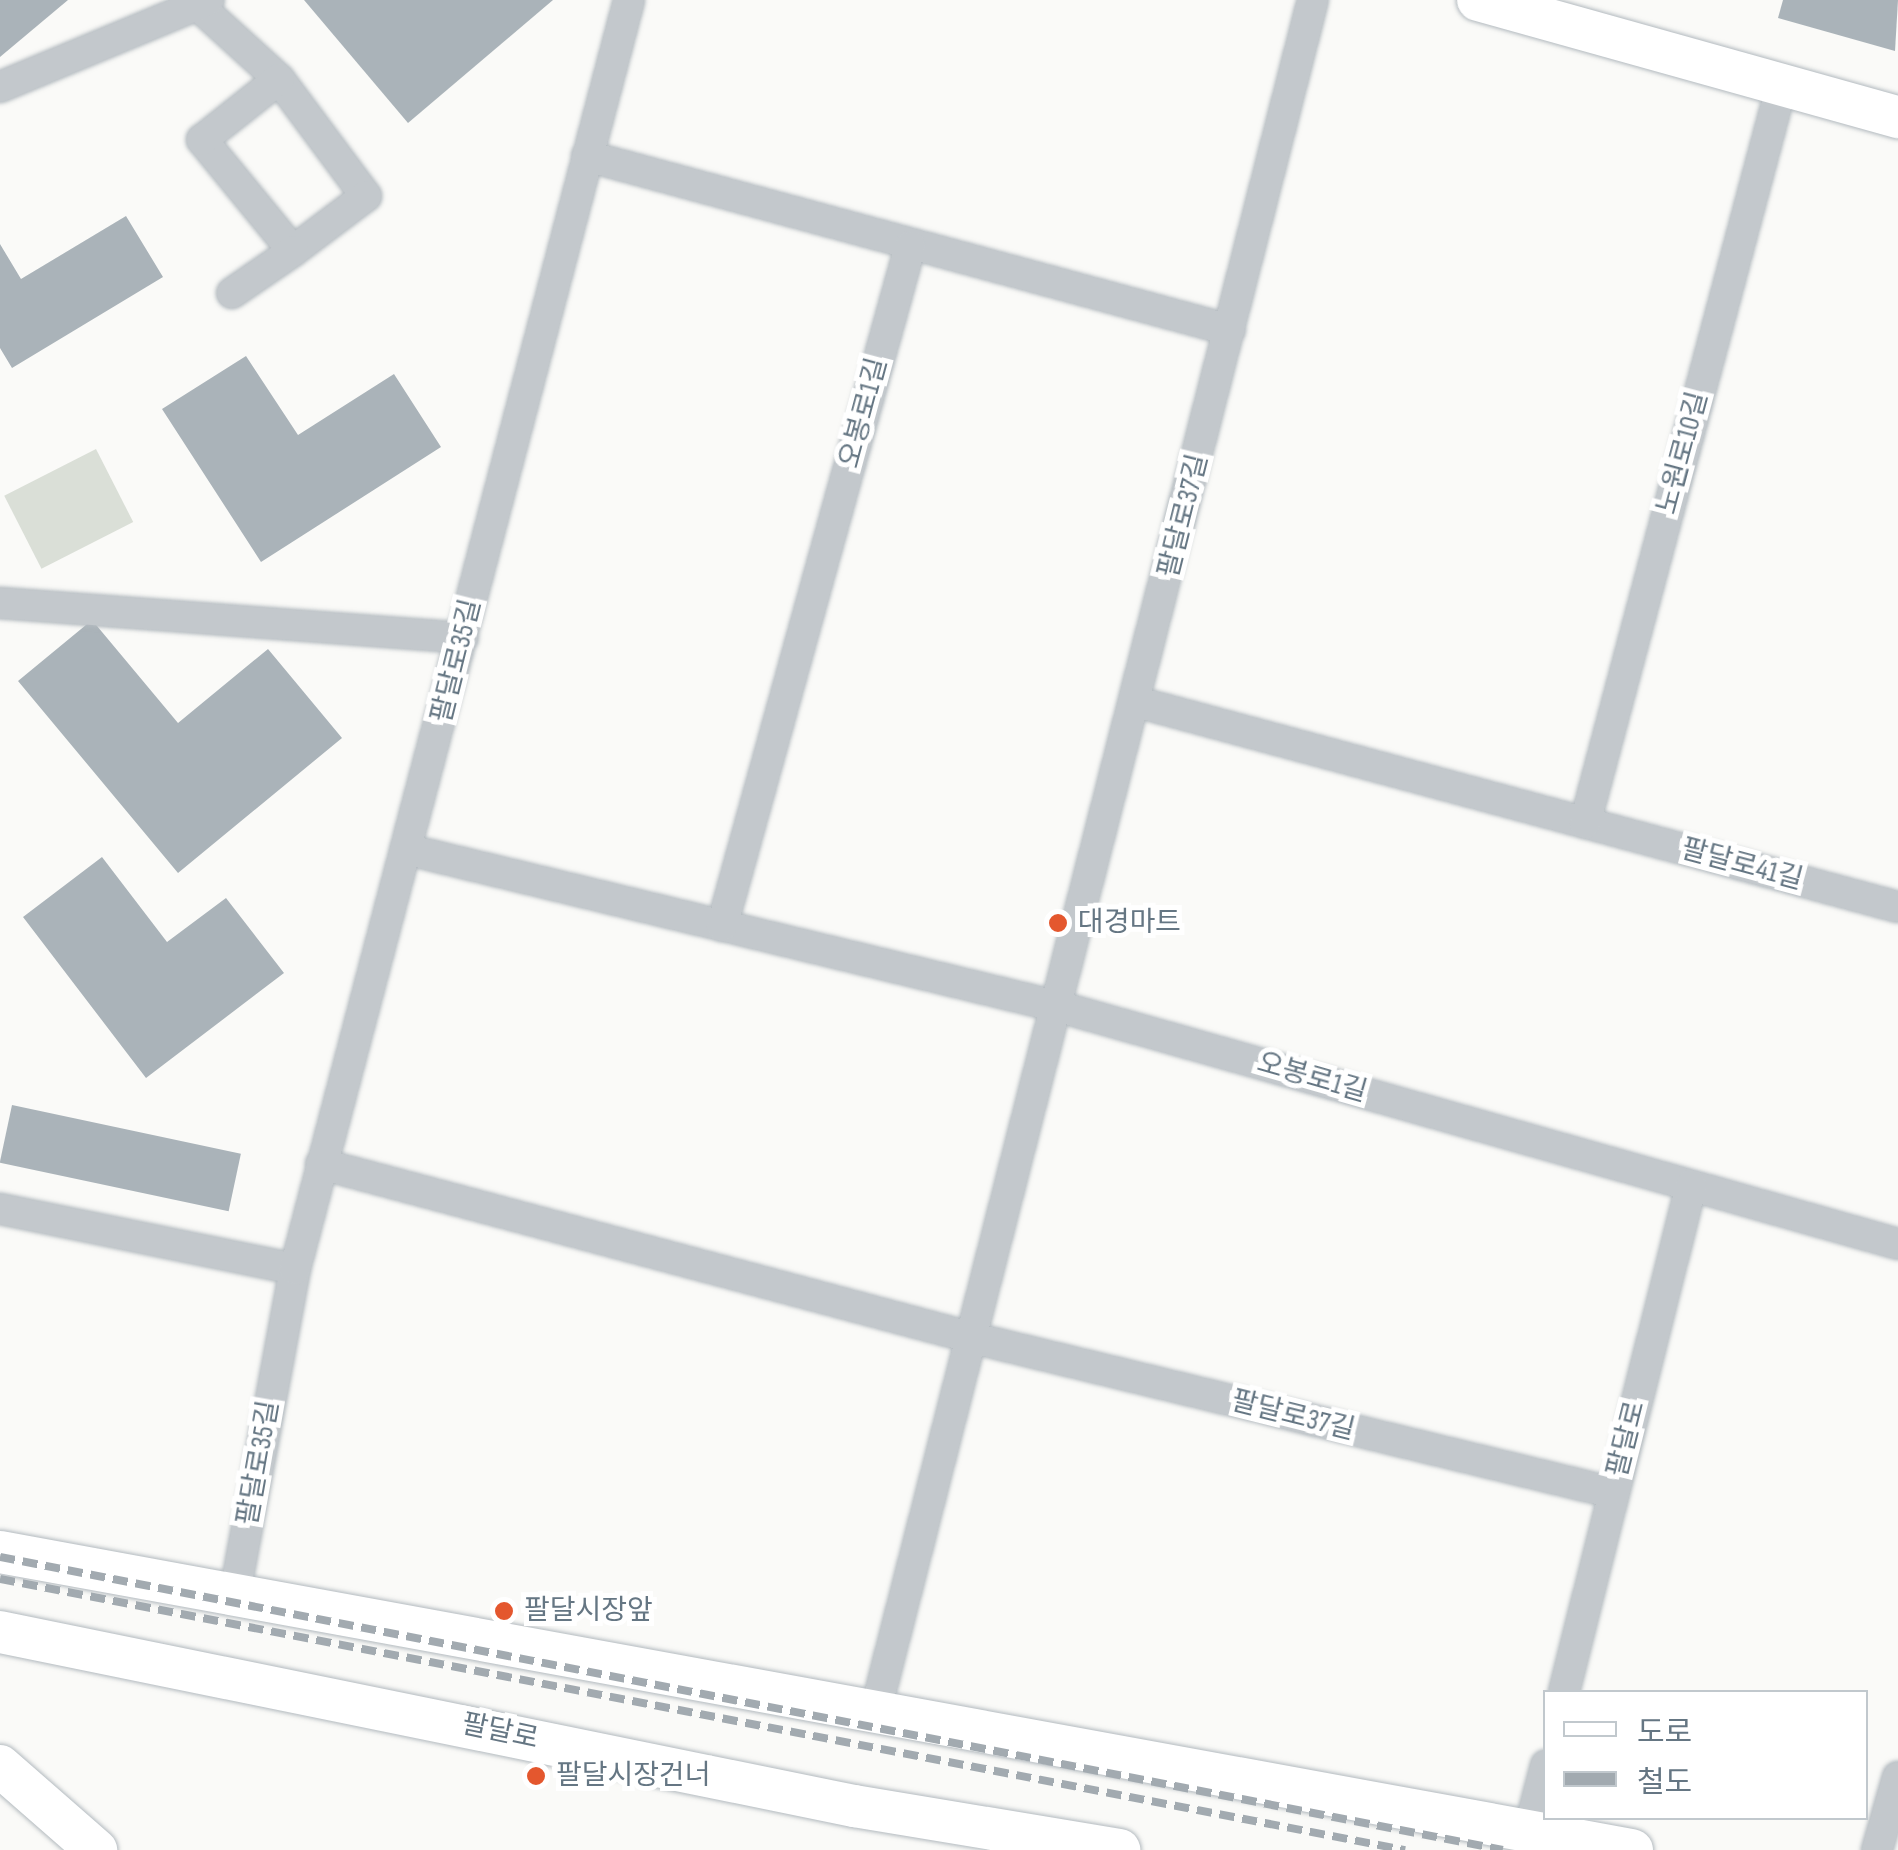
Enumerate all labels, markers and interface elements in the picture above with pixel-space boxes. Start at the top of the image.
street label: 오봉로1길 [833,354,895,472]
street label: 노원로10길 [1651,388,1715,518]
street label: 팔달로37길 [1152,451,1216,581]
street label: 팔달로35길 [425,596,489,726]
street label: 팔달로41길 [1677,833,1807,897]
place label: 대경마트 [1078,906,1181,940]
marker: 대경마트 [1047,912,1069,934]
street label: 오봉로1길 [1253,1046,1371,1110]
street label: 팔달로37길 [1228,1384,1358,1448]
street label: 팔달로 [1601,1397,1653,1481]
street label: 팔달로35길 [232,1398,286,1528]
place label: 팔달시장앞 [524,1594,653,1628]
marker: 팔달시장앞 [493,1600,515,1622]
legend [1543,1690,1868,1820]
street label: 팔달로 [459,1708,541,1756]
text: 도로 [1637,1715,1692,1751]
place label: 팔달시장건너 [556,1759,711,1793]
marker: 팔달시장건너 [525,1765,547,1787]
text: 철도 [1637,1765,1692,1801]

